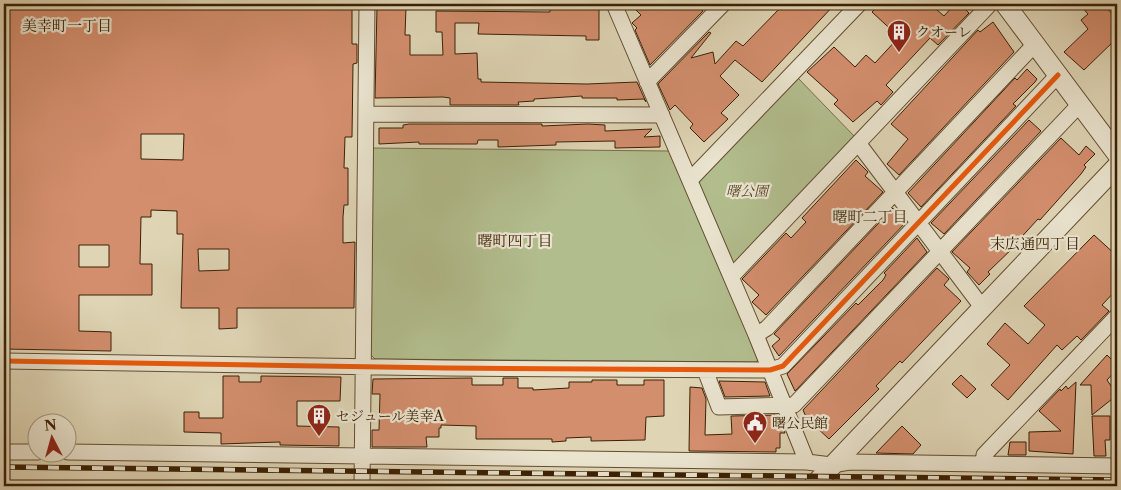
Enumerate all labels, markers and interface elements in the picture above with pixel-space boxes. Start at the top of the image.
district label: 美幸町一丁目 [22,16,112,35]
building icon: クオーレ [886,19,912,53]
place label: クオーレ [916,23,972,41]
park label: 曙公園 [726,182,770,200]
district label: 曙町二丁目 [832,207,908,226]
district label: 曙町四丁目 [477,231,553,250]
district label: 末広通四丁目 [990,234,1080,253]
building icon: セジュール美幸A [306,403,332,437]
place label: セジュール美幸A [336,407,444,425]
public building icon: 曙公民館 [742,410,768,444]
north arrow [28,412,78,462]
place label: 曙公民館 [772,414,828,432]
text: N [44,415,58,435]

